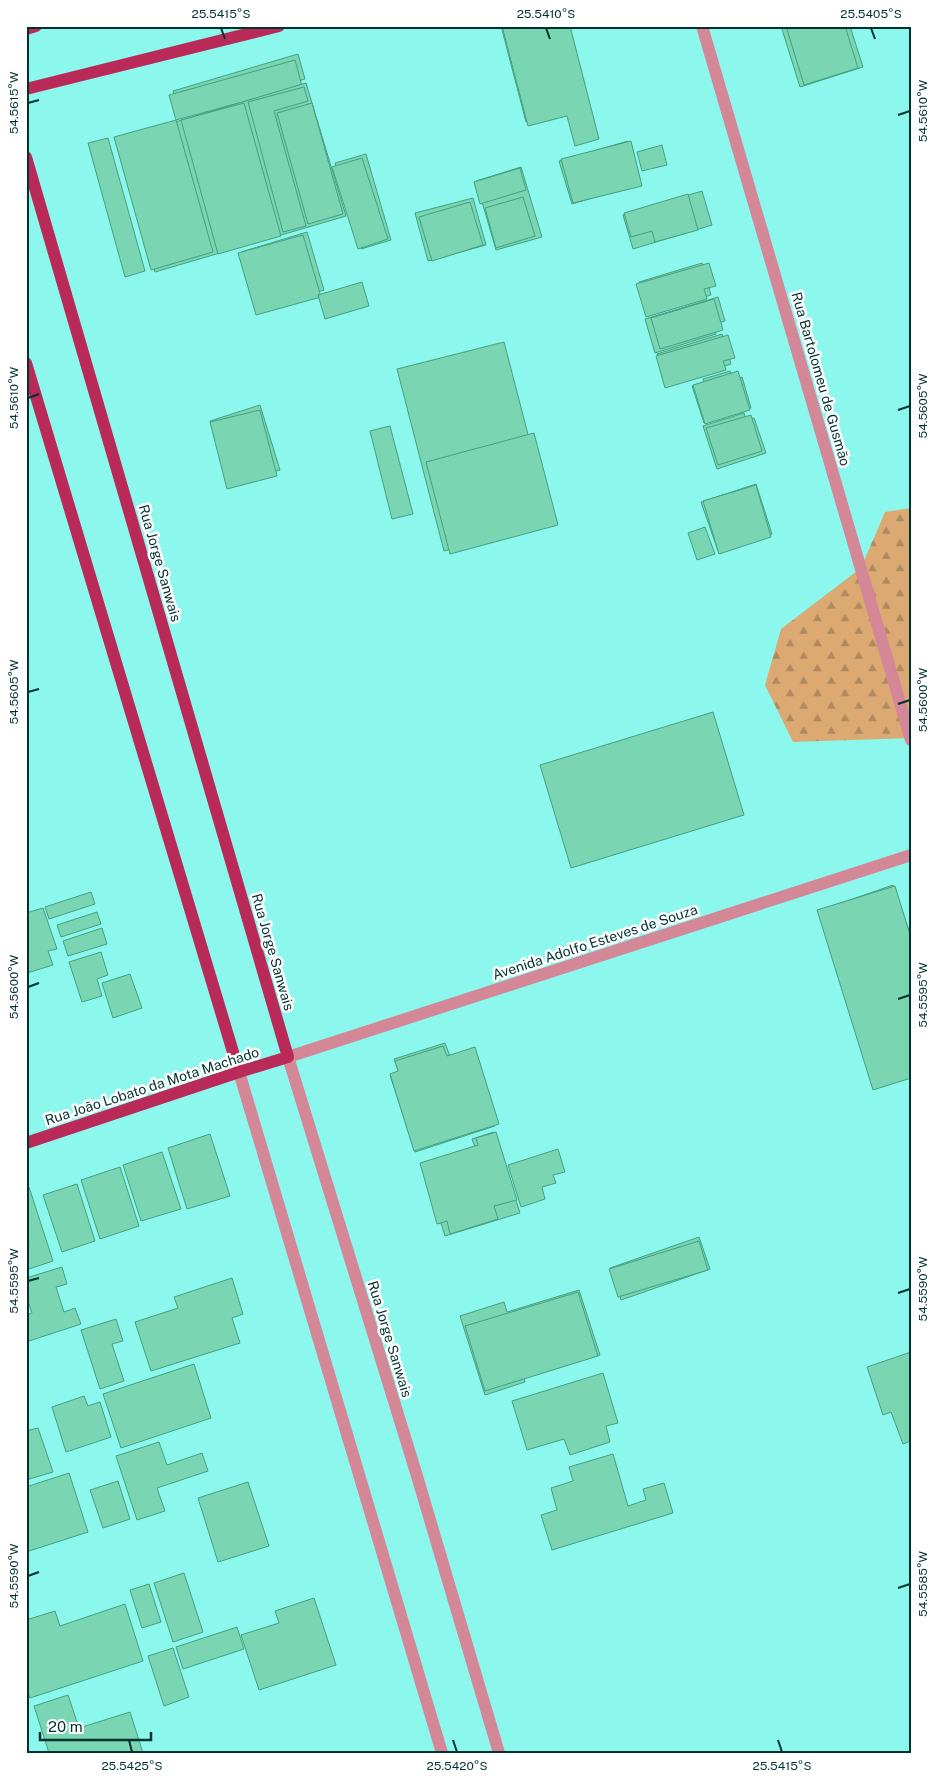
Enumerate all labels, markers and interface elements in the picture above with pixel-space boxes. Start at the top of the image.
text: 25.5415°S [192,7,250,21]
text: 25.5410°S [517,7,575,21]
text: 25.5405°S [840,7,902,21]
text: 54.5615°W [7,71,21,134]
text: 54.5610°W [916,79,930,142]
street label: Rua Bartolomeu de Gusmão [788,290,854,468]
text: 54.5610°W [7,366,21,429]
text: 54.5605°W [916,373,930,439]
street label: Rua Jorge Sanwais [136,503,184,623]
text: 54.5605°W [7,659,21,725]
text: 54.5600°W [916,667,930,732]
street label: Rua Jorge Sanwais [249,892,297,1012]
street label: Avenida Adolfo Esteves de Souza [490,901,700,983]
text: 54.5600°W [7,954,21,1019]
text: 54.5595°W [916,962,930,1028]
street label: Rua João Lobato da Mota Machado [43,1044,261,1128]
text: 54.5595°W [7,1248,21,1314]
text: 54.5590°W [916,1256,930,1322]
street label: Rua Jorge Sanwais [365,1279,415,1399]
text: 54.5590°W [7,1543,21,1609]
text: 54.5585°W [916,1551,930,1617]
scale bar [40,1709,151,1741]
text: 20 m [48,1718,83,1735]
text: 25.5425°S [101,1759,163,1773]
text: 25.5420°S [427,1759,487,1773]
text: 25.5415°S [753,1759,811,1773]

